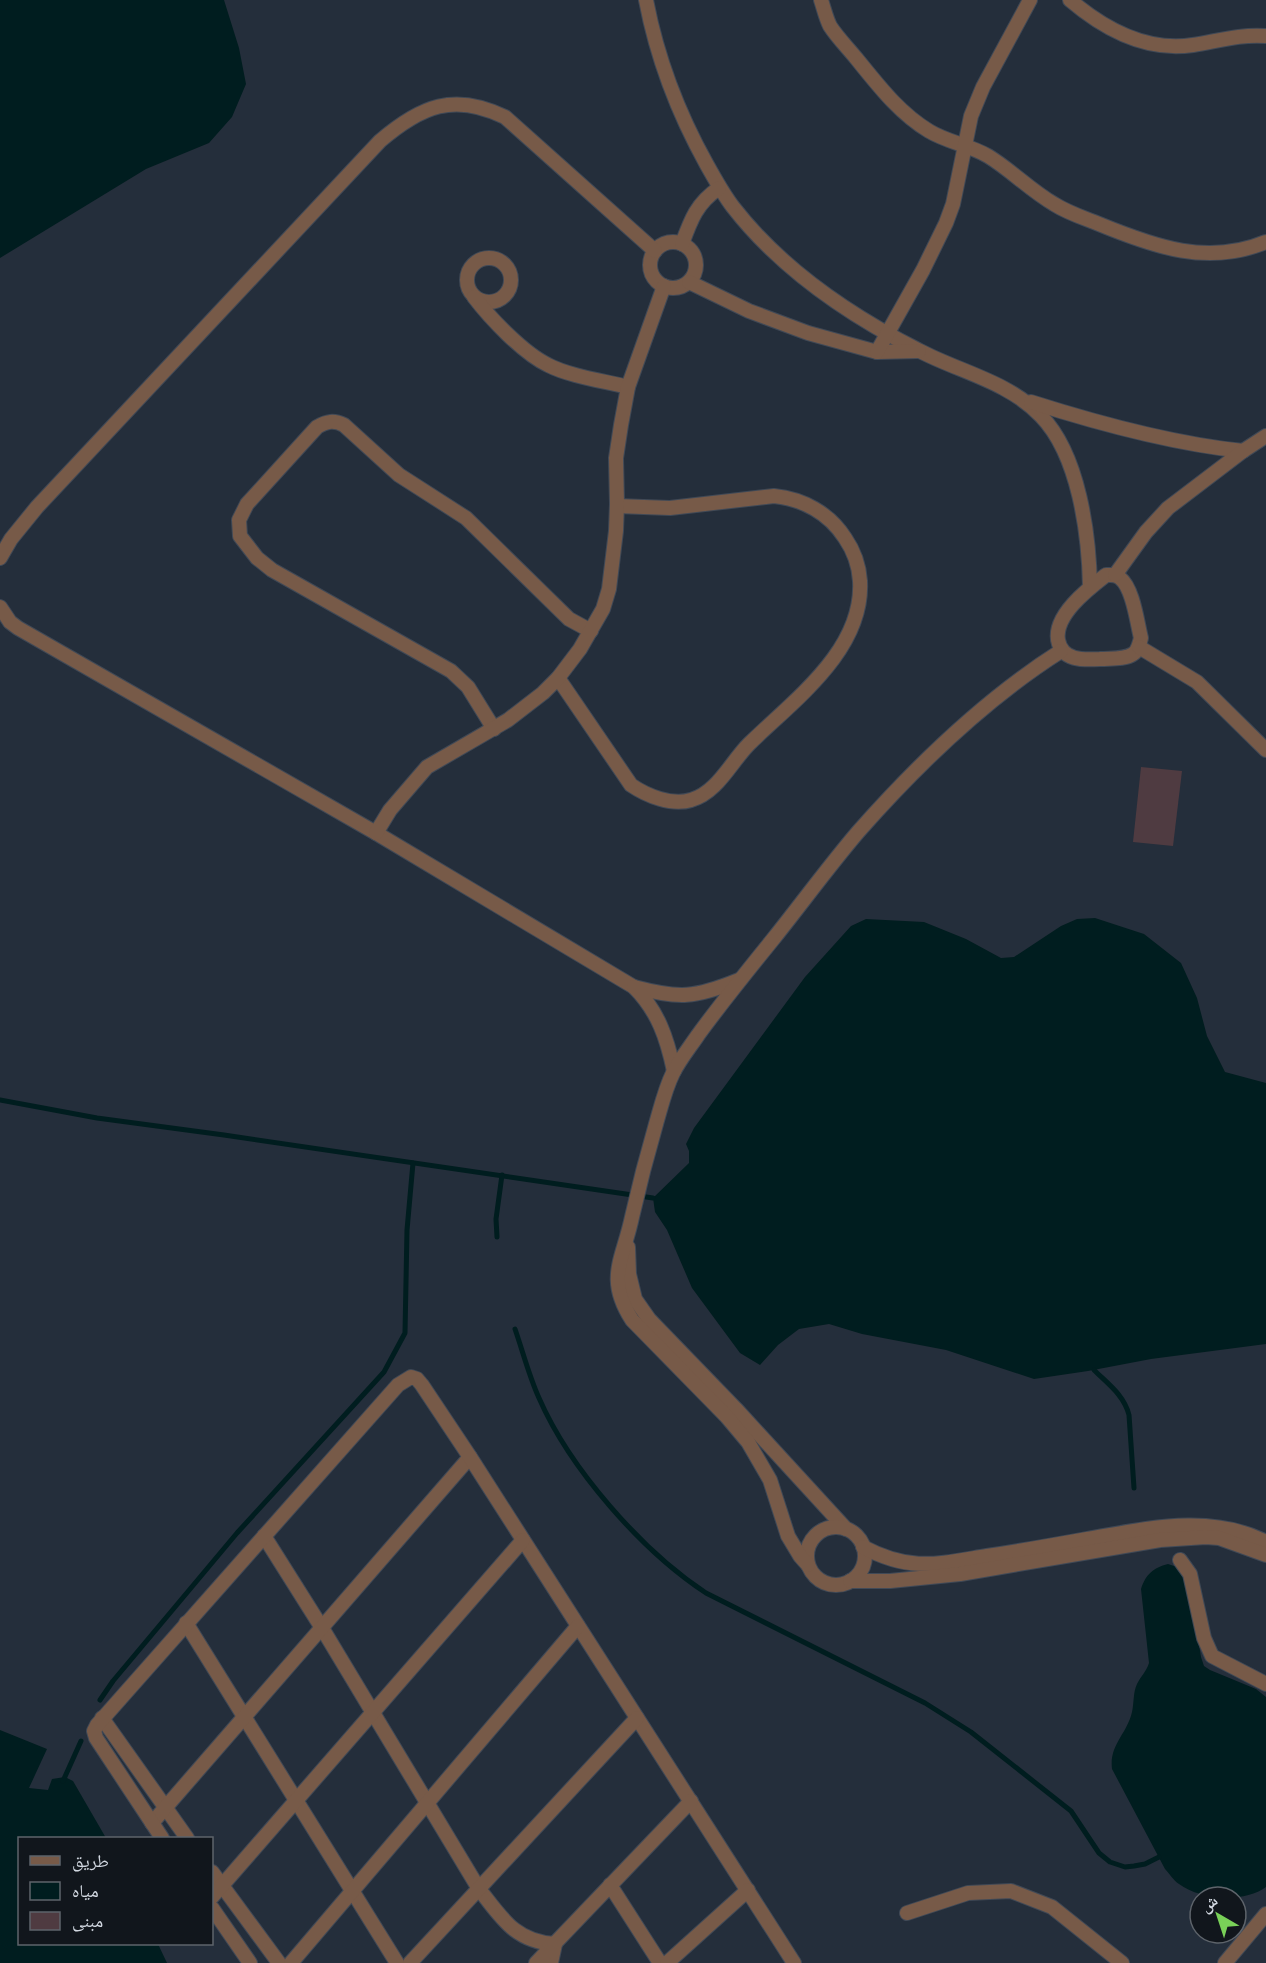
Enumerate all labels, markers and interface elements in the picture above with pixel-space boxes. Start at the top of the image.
legend [18,1837,213,1945]
text: طريق [72,1848,109,1872]
text: مياه [72,1878,99,1902]
north arrow [1188,1885,1248,1945]
text: ش [1195,1889,1222,1917]
text: مبنى [72,1908,103,1932]

